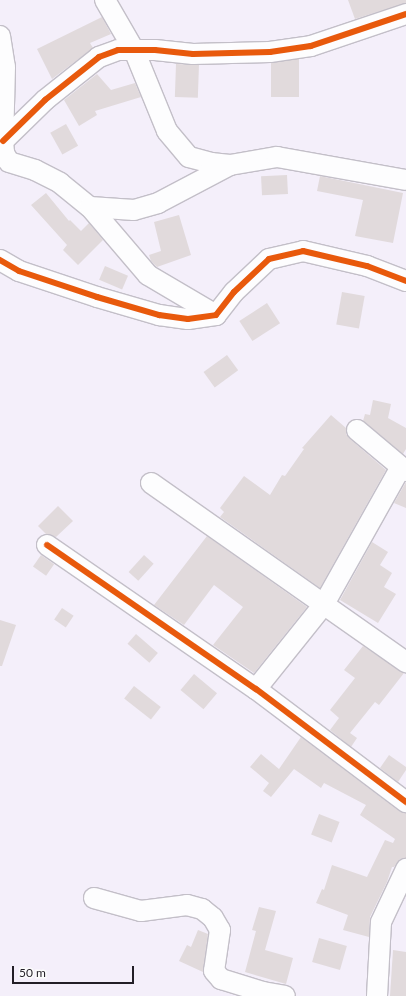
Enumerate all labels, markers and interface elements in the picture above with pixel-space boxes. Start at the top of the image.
scale bar [14,958,136,984]
text: 50 m [19,965,46,980]

